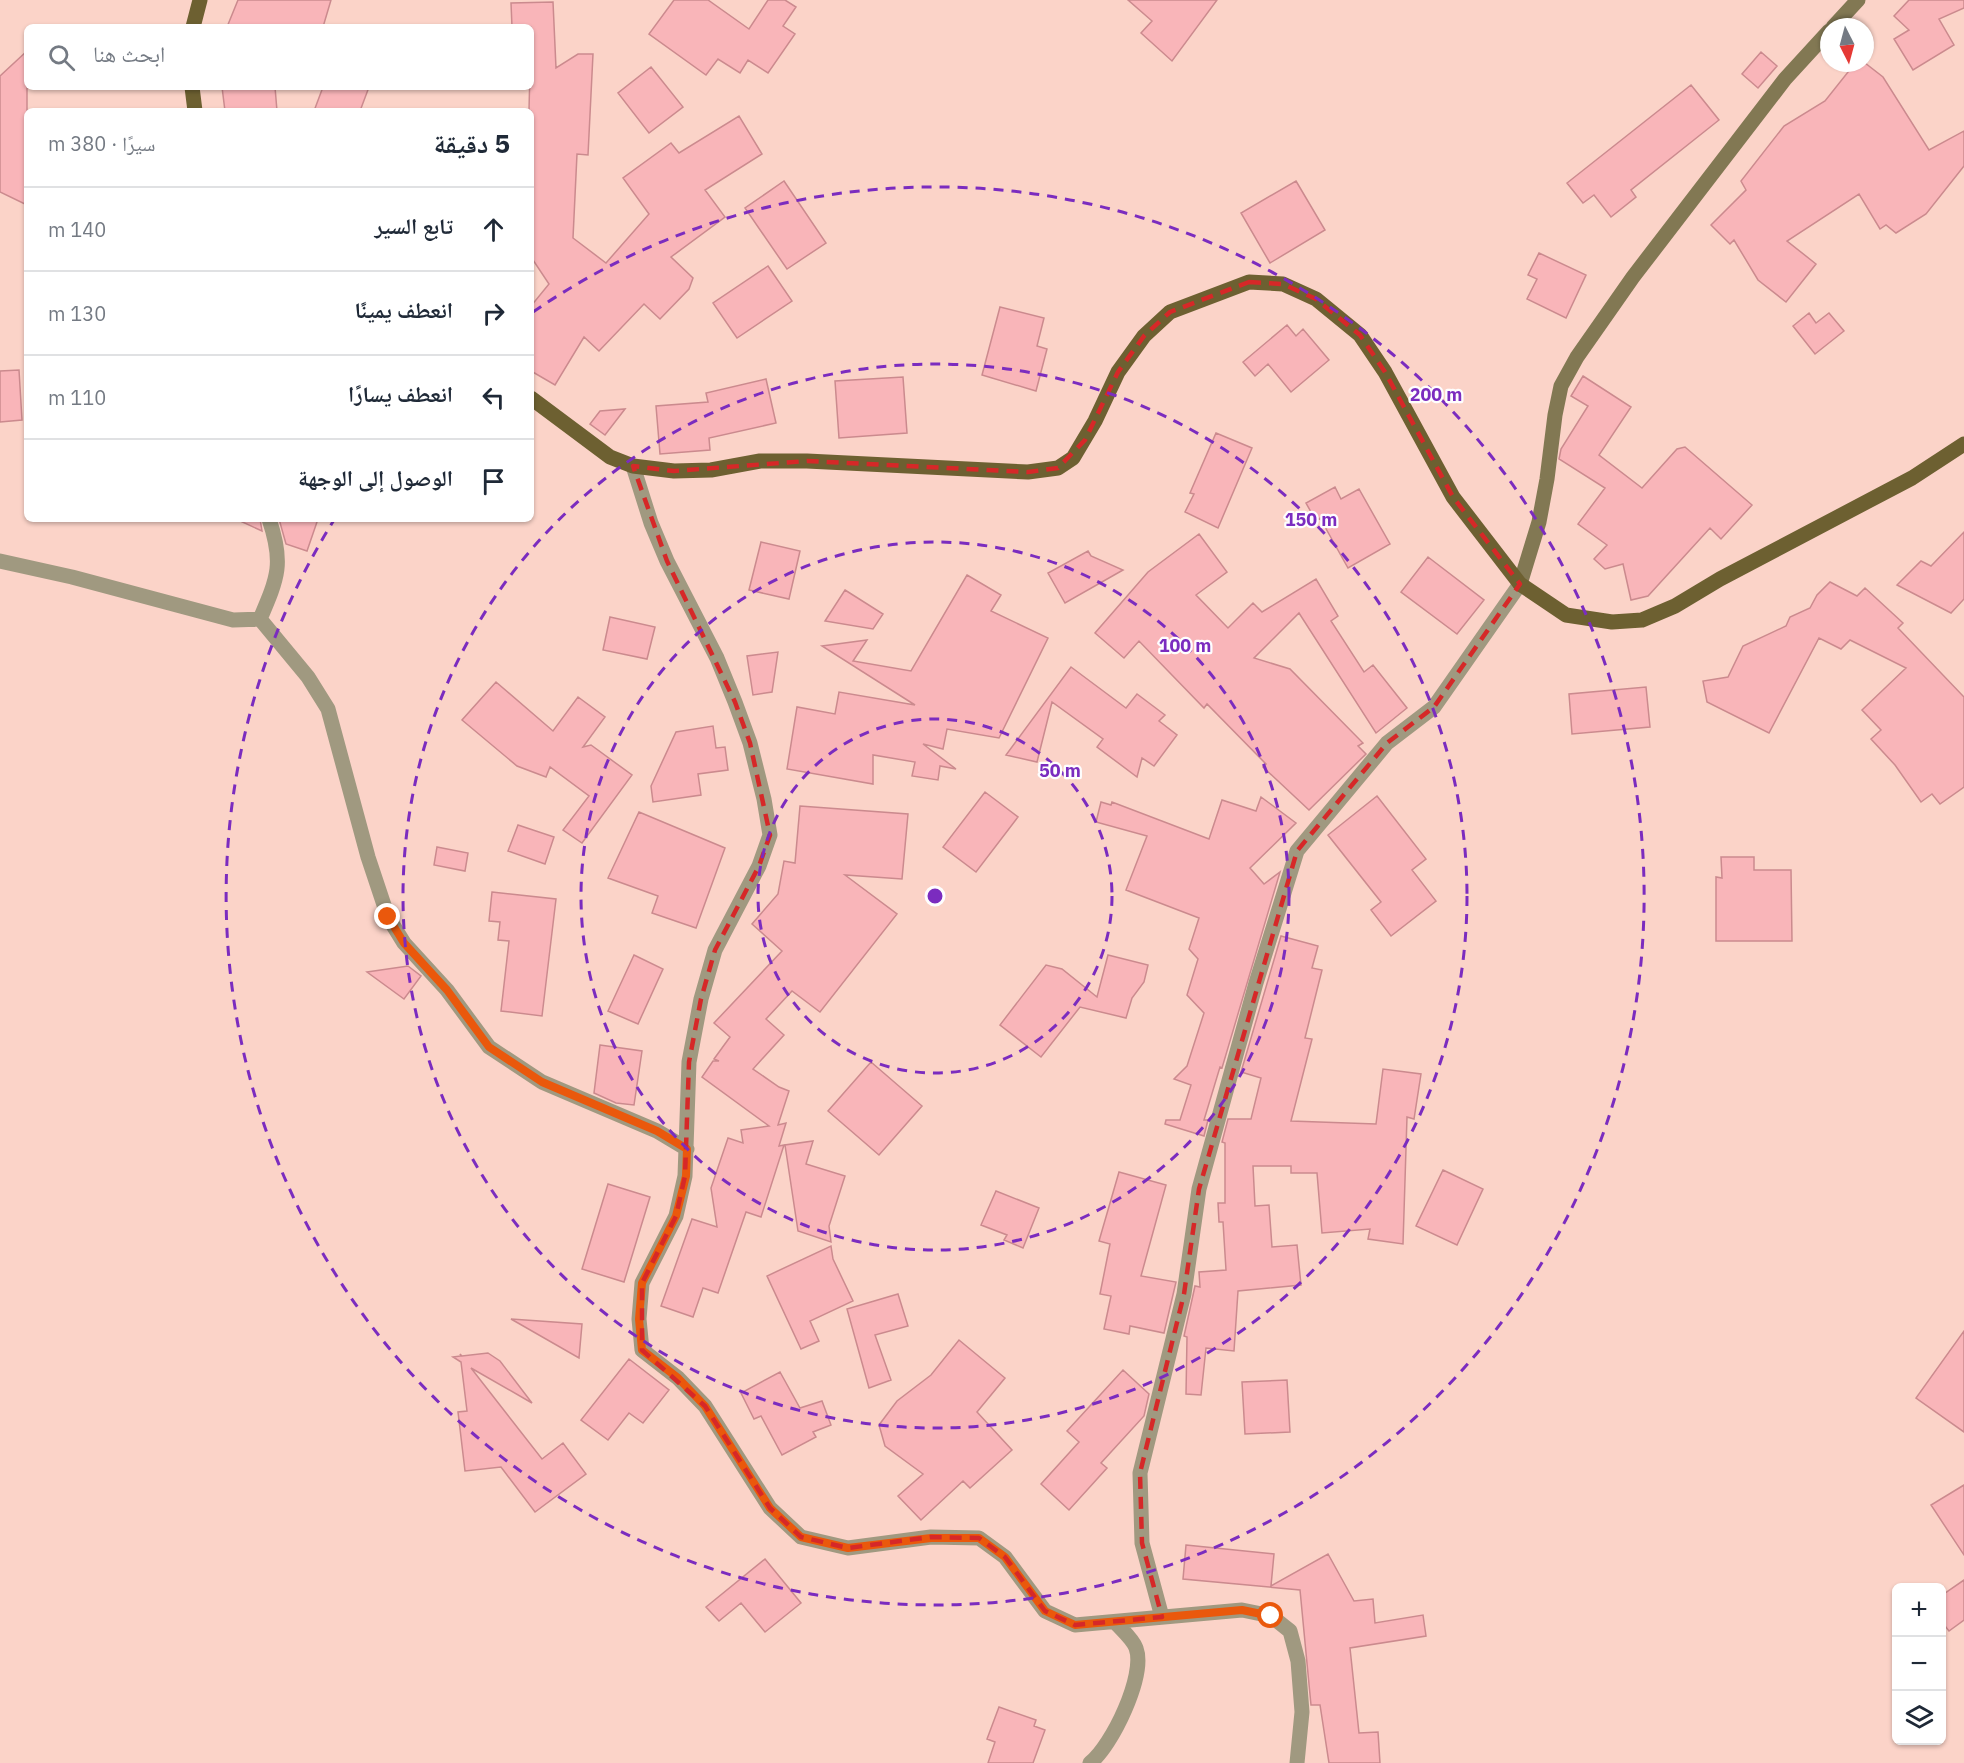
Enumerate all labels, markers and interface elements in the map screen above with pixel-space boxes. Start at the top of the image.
north arrow [1820,18,1874,72]
search box [24,24,534,90]
text: ابحث هنا [93,39,165,68]
icon: search [45,41,78,74]
text: 5 دقيقة [434,126,510,160]
text: سيرًا · 380 m [48,130,155,157]
text: تابع السير [374,211,453,240]
icon: ahead [477,213,510,246]
text: 140 m [48,216,106,243]
text: انعطف يمينًا [355,295,453,324]
icon: right [477,297,510,330]
text: 130 m [48,300,106,327]
text: انعطف يسارًا [348,379,453,408]
icon: left [477,381,510,414]
text: 200 m [1410,383,1462,406]
text: 110 m [48,384,106,411]
text: الوصول إلى الوجهة [298,463,453,492]
icon: arrive [477,465,510,498]
text: 150 m [1285,508,1337,531]
text: 100 m [1159,634,1211,657]
text: 50 m [1039,759,1081,782]
centre of rings [925,886,945,906]
route end [374,903,400,929]
map controls [1892,1583,1946,1745]
button: + [1892,1583,1946,1637]
route start [1257,1602,1283,1628]
button: − [1892,1637,1946,1691]
button: layers [1892,1691,1946,1745]

